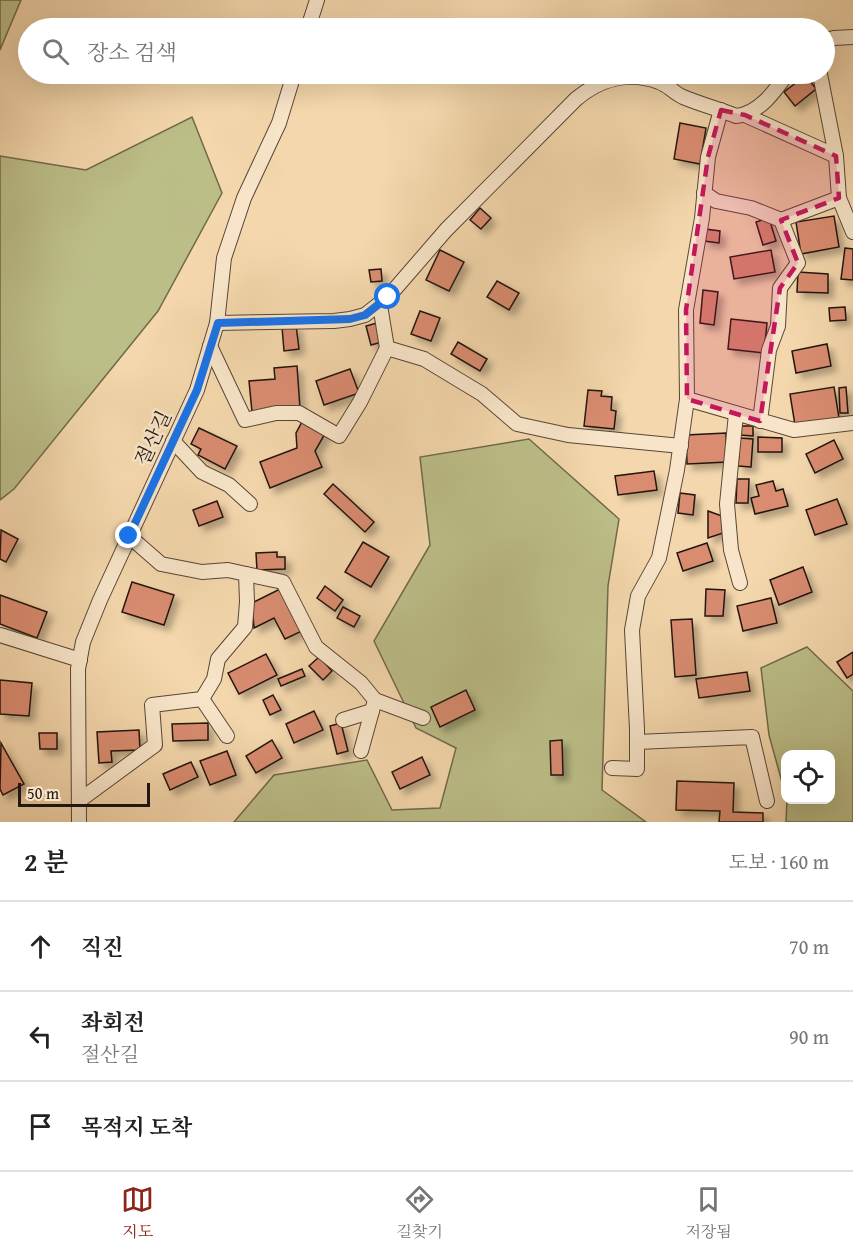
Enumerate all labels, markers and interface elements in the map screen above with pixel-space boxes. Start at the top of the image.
search box [18,18,835,84]
icon: search [39,35,72,68]
text: 장소 검색 [87,36,177,68]
route start [374,283,400,309]
street label: 절산길 [127,405,178,470]
route end [115,522,141,548]
map controls [781,750,835,804]
button: locate [781,750,835,804]
scale bar [18,780,150,808]
text: 50 m [27,781,59,805]
text: 2 분 [24,842,68,881]
text: 도보 · 160 m [729,847,829,876]
icon: ahead [24,930,57,963]
text: 직진 [81,931,124,963]
text: 70 m [789,932,829,961]
text: 좌회전 [81,1006,145,1038]
icon: left [24,1020,57,1053]
text: 90 m [789,1022,829,1051]
text: 절산길 [81,1039,139,1068]
icon: arrive [24,1110,57,1143]
text: 목적지 도착 [81,1111,192,1143]
tab: 지도 [121,1183,154,1243]
tab: 길찾기 [397,1183,443,1243]
tab: 저장됨 [685,1183,732,1243]

